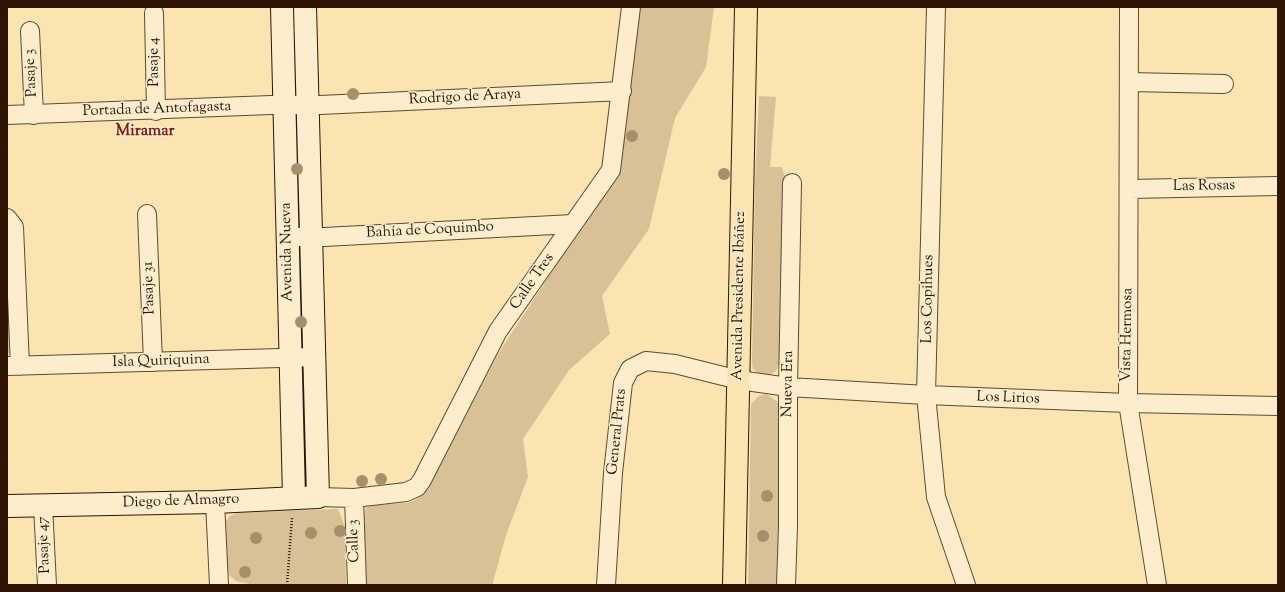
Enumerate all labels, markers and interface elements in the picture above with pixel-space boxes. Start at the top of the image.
street label: Pasaje 4 [146,37,164,87]
street label: Pasaje 3 [22,48,42,98]
street label: Rodrigo de Araya [408,86,522,110]
street label: Portada de Antofagasta [82,98,232,122]
district label: Miramar [116,122,174,142]
street label: Las Rosas [1173,177,1235,197]
street label: Avenida Nueva [278,202,298,302]
street label: Avenida Presidente Ibáñez [730,211,750,381]
street label: Bahía de Coquimbo [366,219,494,243]
street label: Calle Tres [507,250,559,314]
street label: Los Copihues [919,254,939,344]
street label: Pasaje 31 [140,261,160,315]
street label: Vista Hermosa [1118,288,1138,382]
street label: Nueva Era [779,350,799,418]
street label: Isla Quiriquina [112,351,210,373]
street label: General Prats [605,388,631,476]
street label: Los Lirios [976,389,1040,409]
street label: Diego de Almagro [122,491,240,513]
street label: Pasaje 47 [35,516,55,574]
street label: Calle 3 [345,519,365,563]

